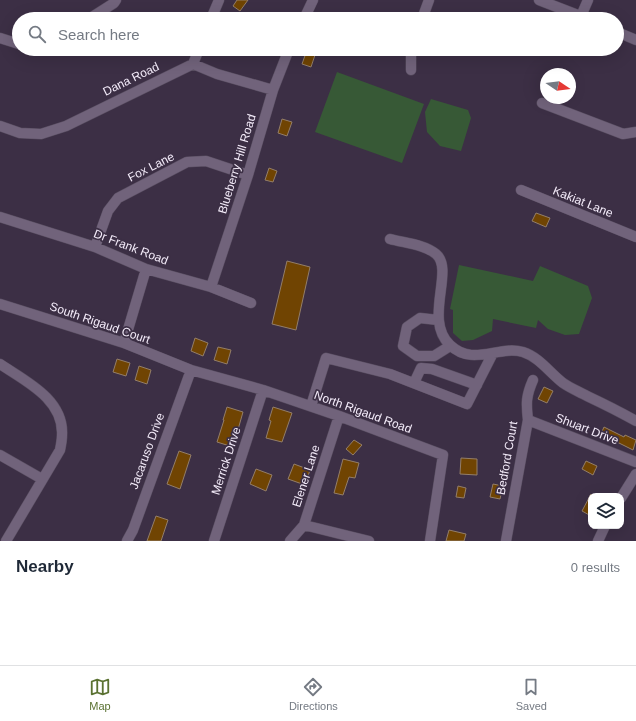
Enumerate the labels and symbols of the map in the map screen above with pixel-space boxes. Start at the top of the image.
street label: Dana Road [101,59,161,99]
north arrow [540,68,576,104]
street label: Blueberry Hill Road [215,113,259,215]
street label: Fox Lane [126,149,177,185]
street label: Kakiat Lane [551,184,615,220]
street label: Dr Frank Road [92,226,170,268]
street label: South Rigaud Court [48,299,153,347]
street label: North Rigaud Road [312,388,414,436]
street label: Jacaruso Drive [127,411,167,491]
street label: Shuart Drive [553,411,621,448]
street label: Bedford Court [494,419,520,496]
street label: Merrick Drive [208,425,244,497]
street label: Elener Lane [289,443,323,509]

